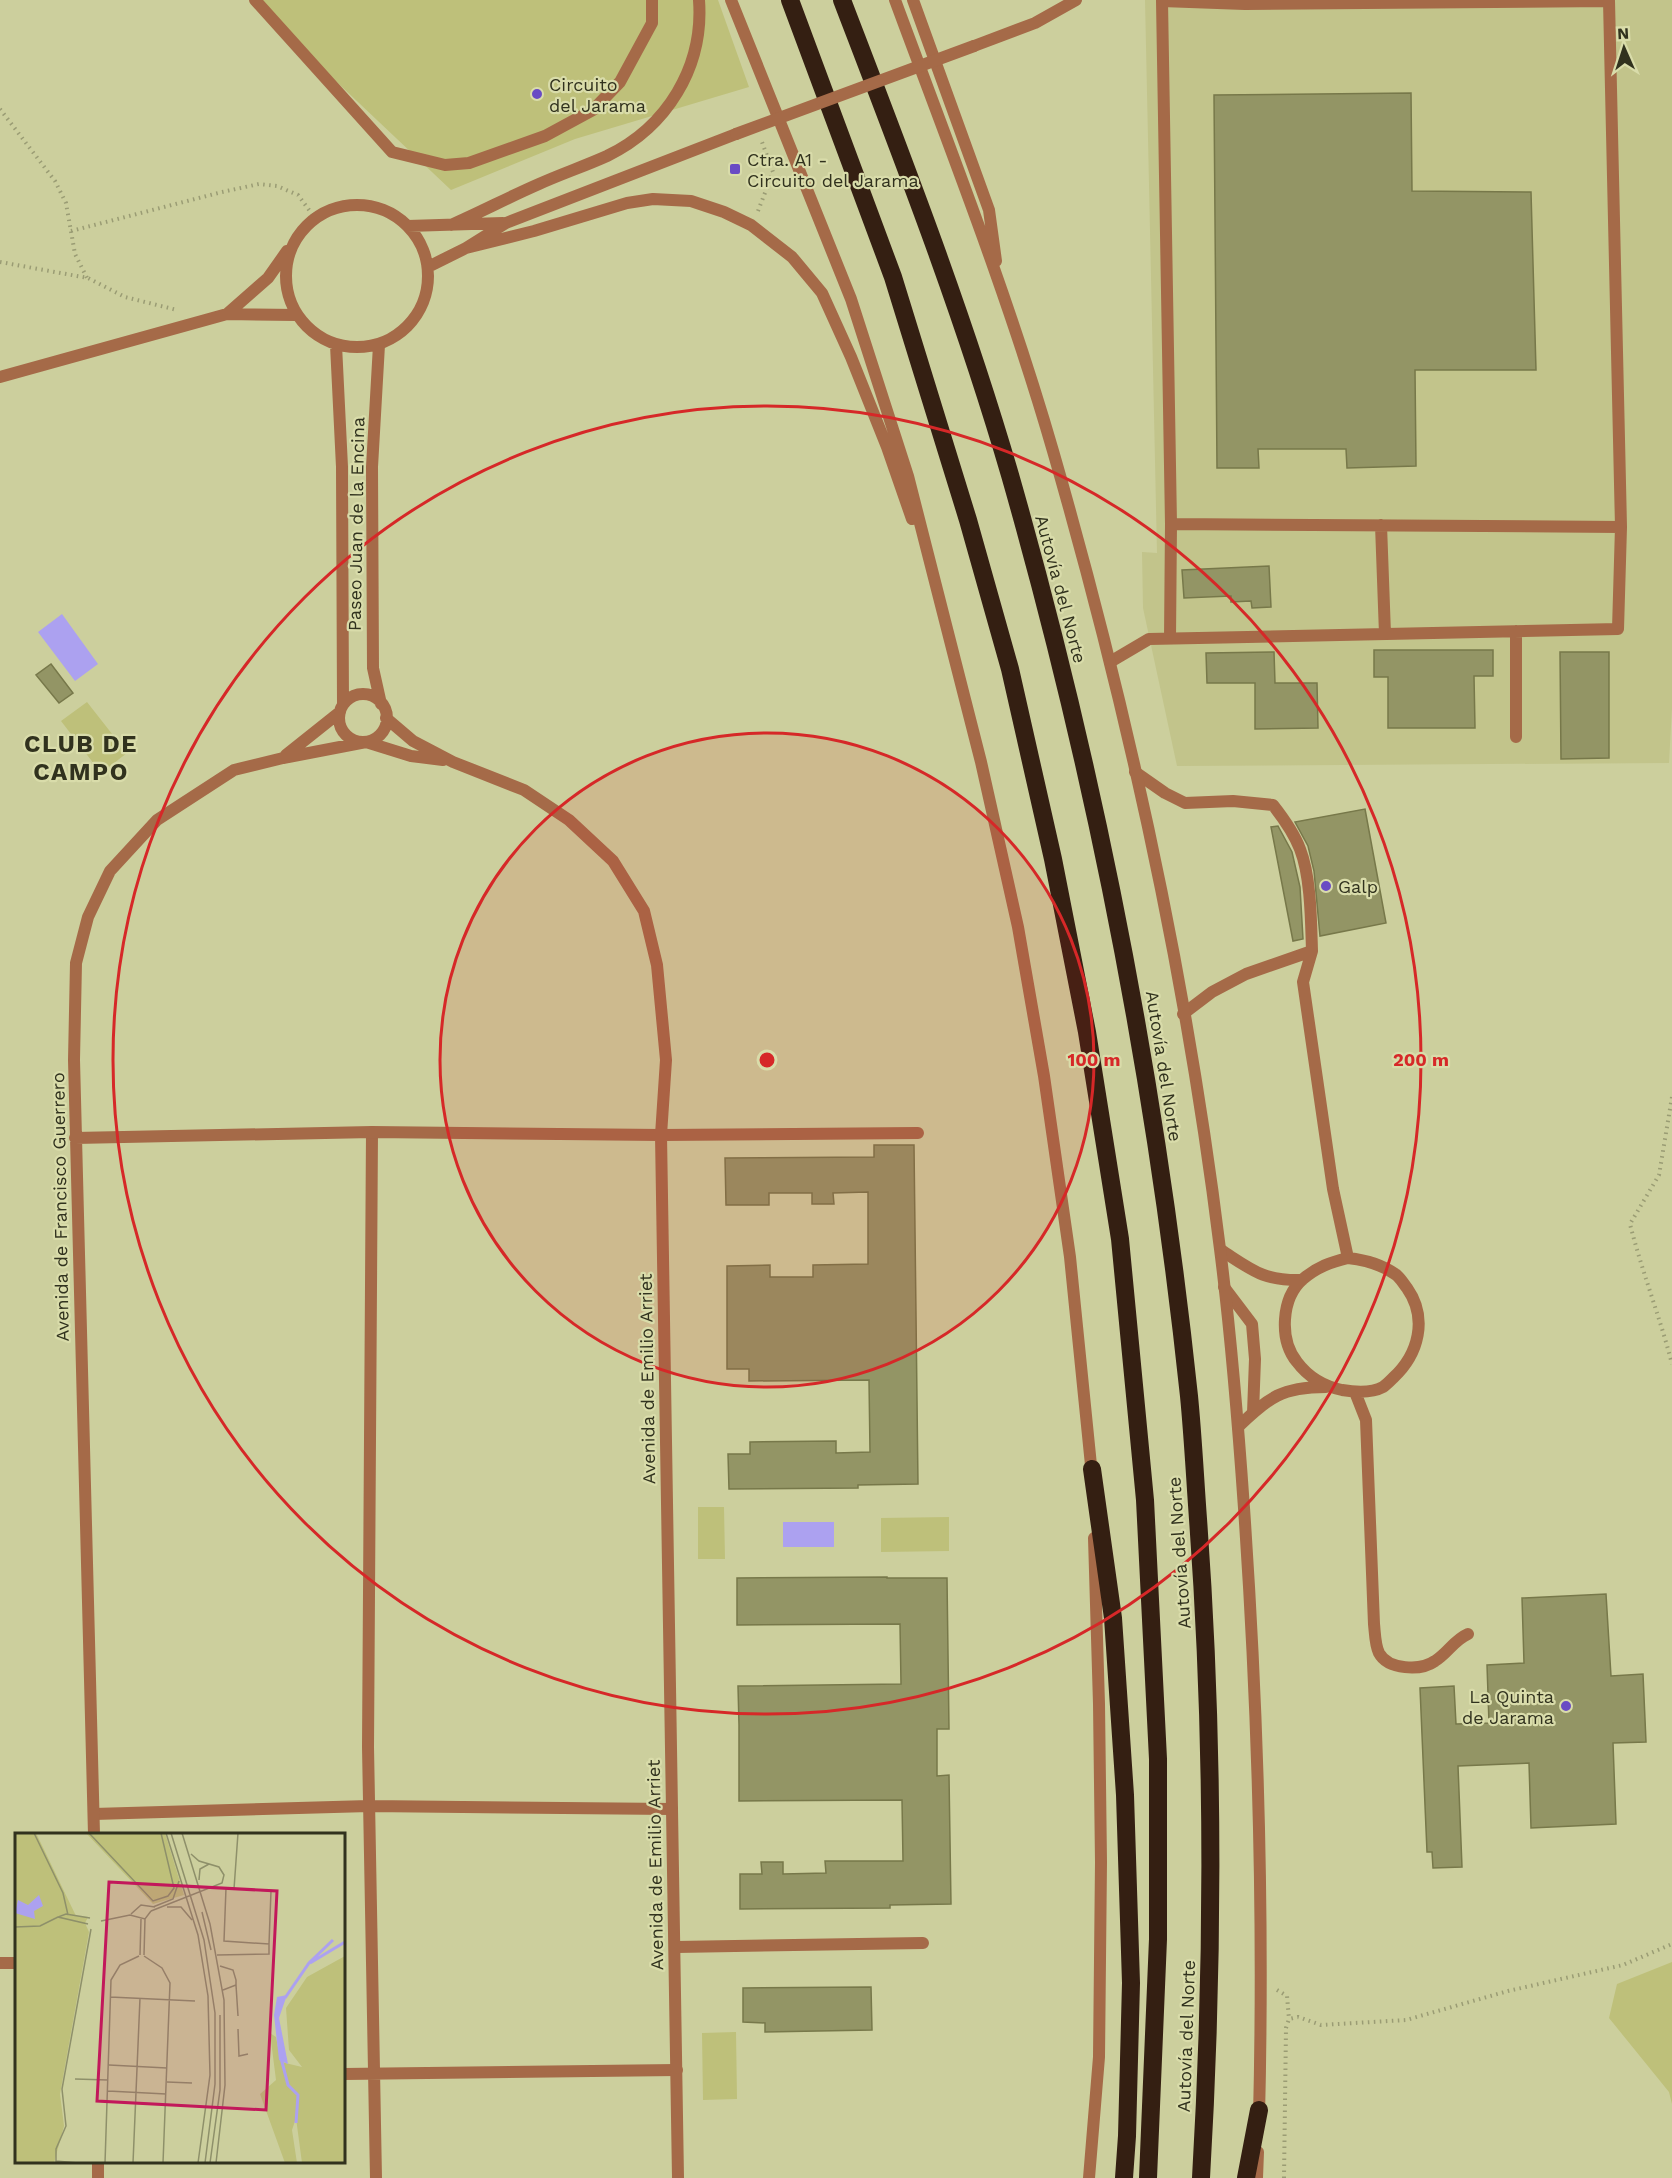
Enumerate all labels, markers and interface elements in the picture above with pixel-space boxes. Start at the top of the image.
north arrow [1594,18,1654,78]
text: N [1617,24,1630,43]
place label: Circuito del Jarama [549,74,646,116]
marker: Circuito del Jarama [530,87,544,101]
place label: Ctra. A1 - Circuito del Jarama [747,149,919,191]
marker: Ctra. A1 - Circuito del Jarama [728,162,742,176]
street label: Paseo Juan de la Encina [344,417,368,631]
street label: Autovía del Norte [1031,513,1091,665]
district label: CLUB DE CAMPO [24,730,138,786]
place label: Galp [1338,876,1378,897]
marker: Galp [1319,879,1333,893]
street label: Autovía del Norte [1142,989,1186,1143]
text: 100 m [1067,1049,1121,1070]
text: 200 m [1393,1049,1449,1070]
centre of rings [757,1050,777,1070]
street label: Avenida de Francisco Guerrero [47,1072,73,1342]
street label: Avenida de Emilio Arriet [635,1273,659,1485]
street label: Autovía del Norte [1163,1476,1195,1630]
place label: La Quinta de Jarama [1462,1686,1554,1728]
marker: La Quinta de Jarama [1559,1699,1573,1713]
street label: Avenida de Emilio Arriet [643,1759,667,1971]
inset map [15,1833,345,2163]
street label: Autovía del Norte [1173,1959,1199,2113]

